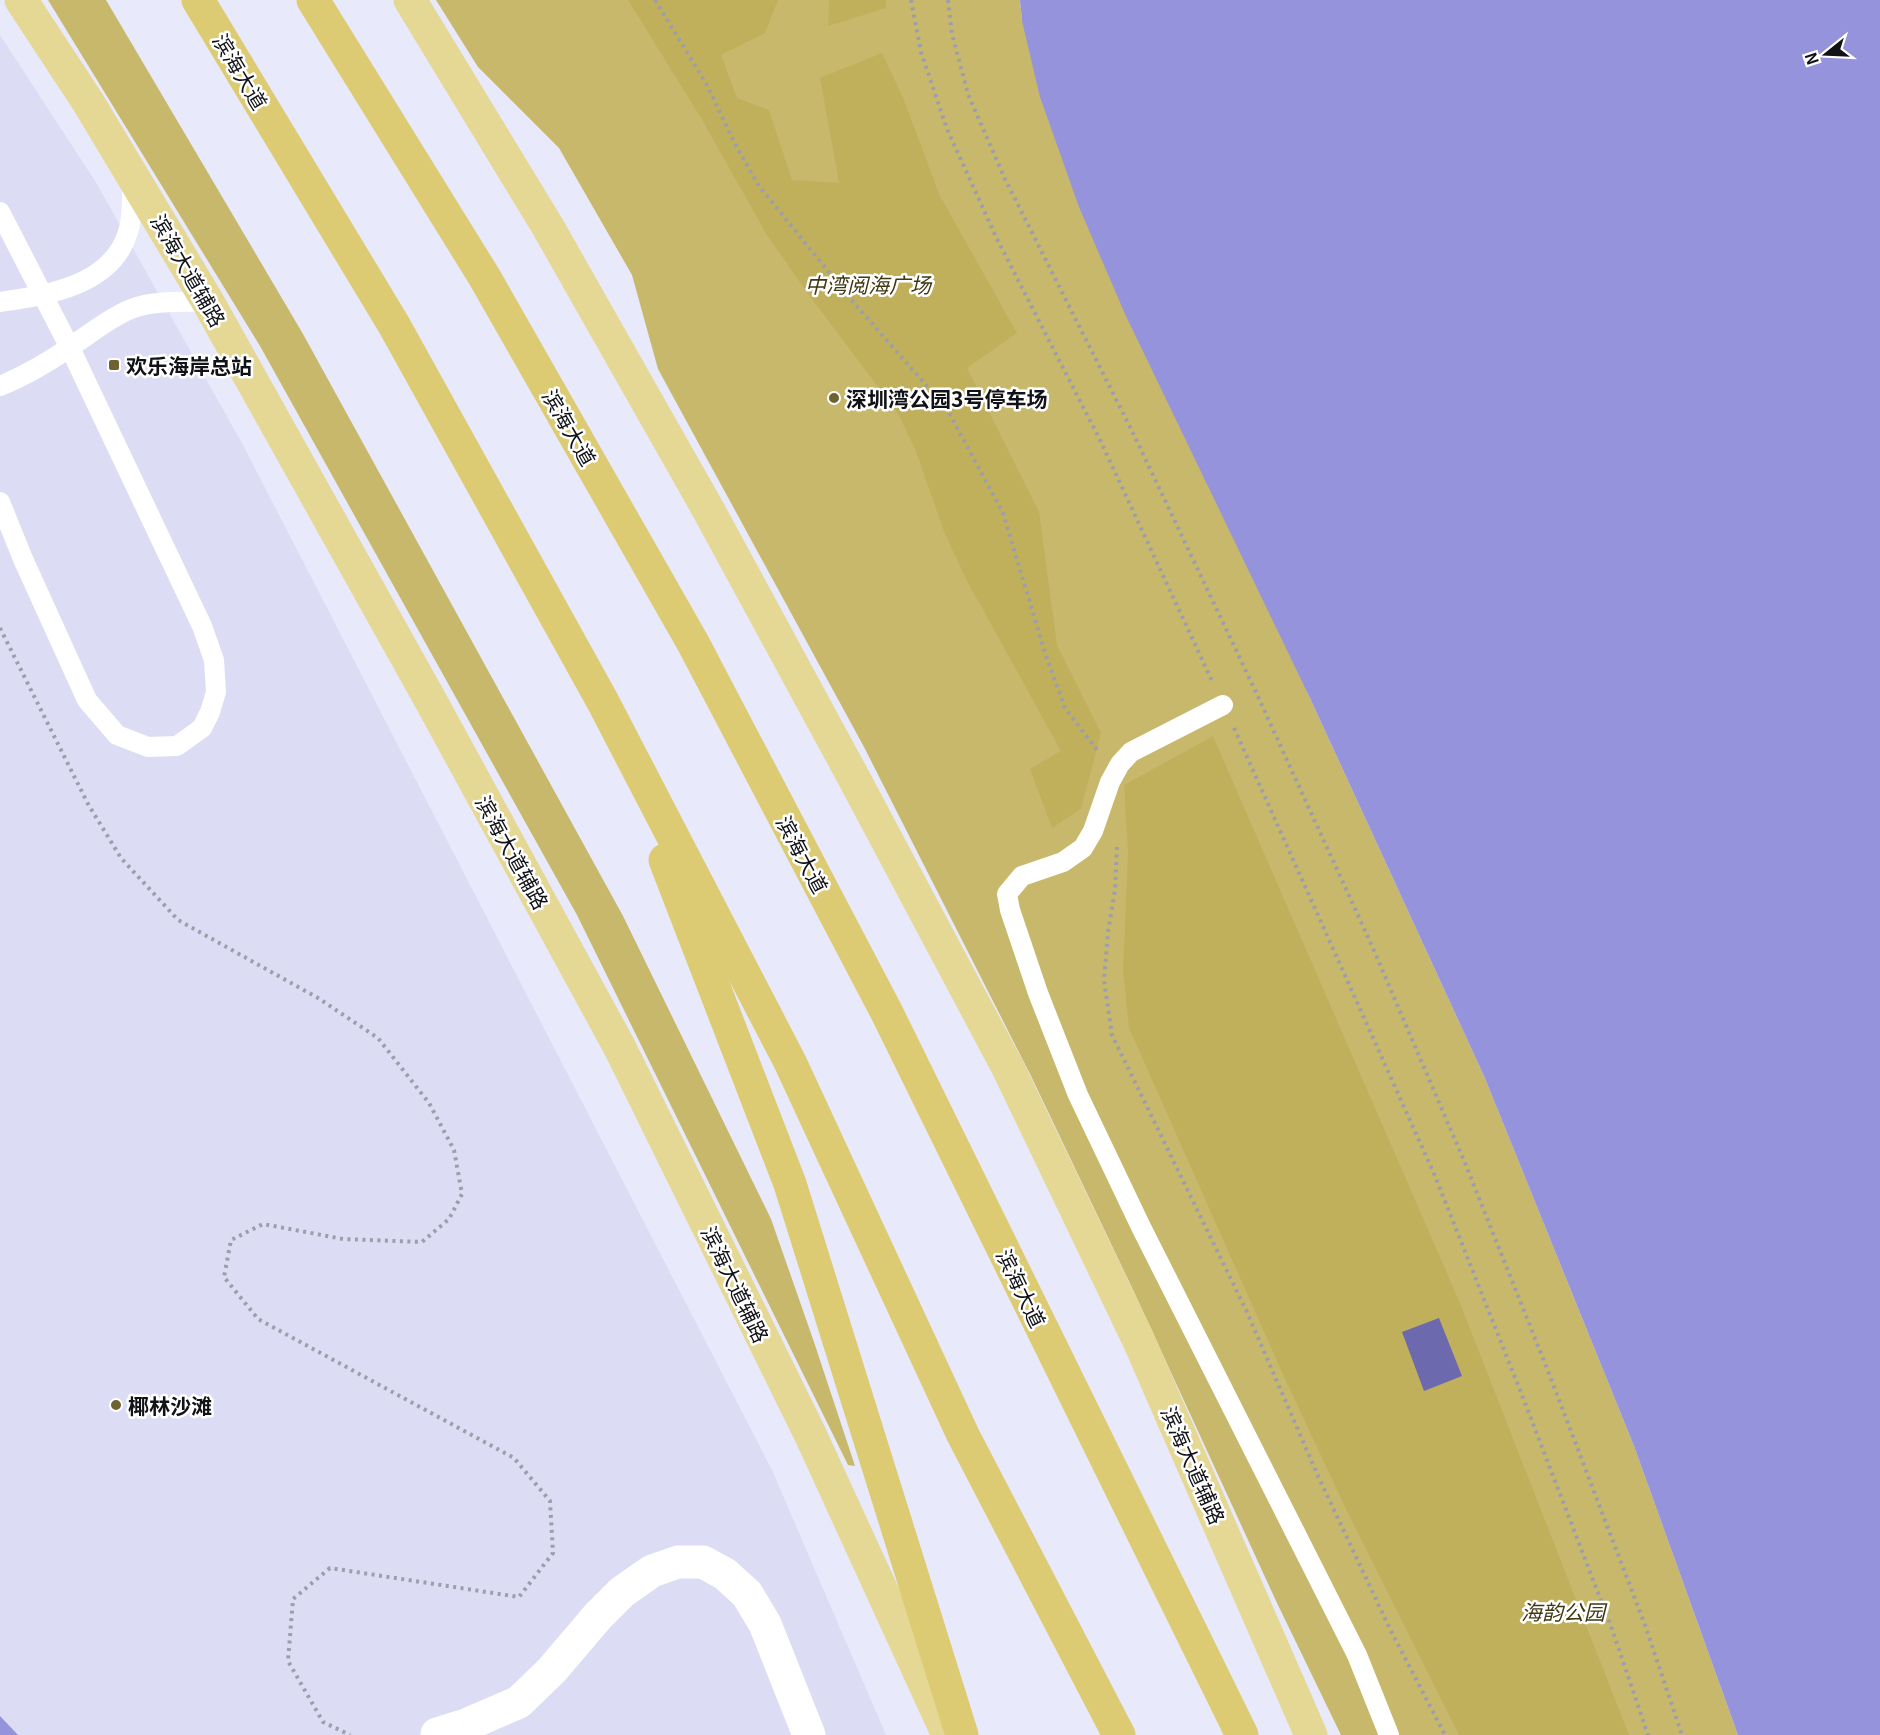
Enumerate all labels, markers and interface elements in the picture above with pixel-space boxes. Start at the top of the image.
north arrow [1796,24,1856,84]
street label: 滨海大道 [207,27,275,115]
text: N [1798,50,1824,68]
street label: 滨海大道辅路 [145,208,233,332]
park label: 中湾阅海广场 [805,269,933,299]
place label: 欢乐海岸总站 [126,350,252,380]
marker: 欢乐海岸总站 [107,358,121,372]
street label: 滨海大道 [536,383,604,471]
place label: 深圳湾公园3号停车场 [846,383,1047,413]
marker: 深圳湾公园3号停车场 [827,391,841,405]
street label: 滨海大道辅路 [469,790,557,914]
street label: 滨海大道 [770,810,836,898]
street label: 滨海大道辅路 [695,1221,777,1347]
street label: 滨海大道 [990,1244,1054,1332]
place label: 椰林沙滩 [128,1390,212,1420]
marker: 椰林沙滩 [109,1398,123,1412]
street label: 滨海大道辅路 [1155,1401,1233,1529]
park label: 海韵公园 [1521,1596,1608,1626]

